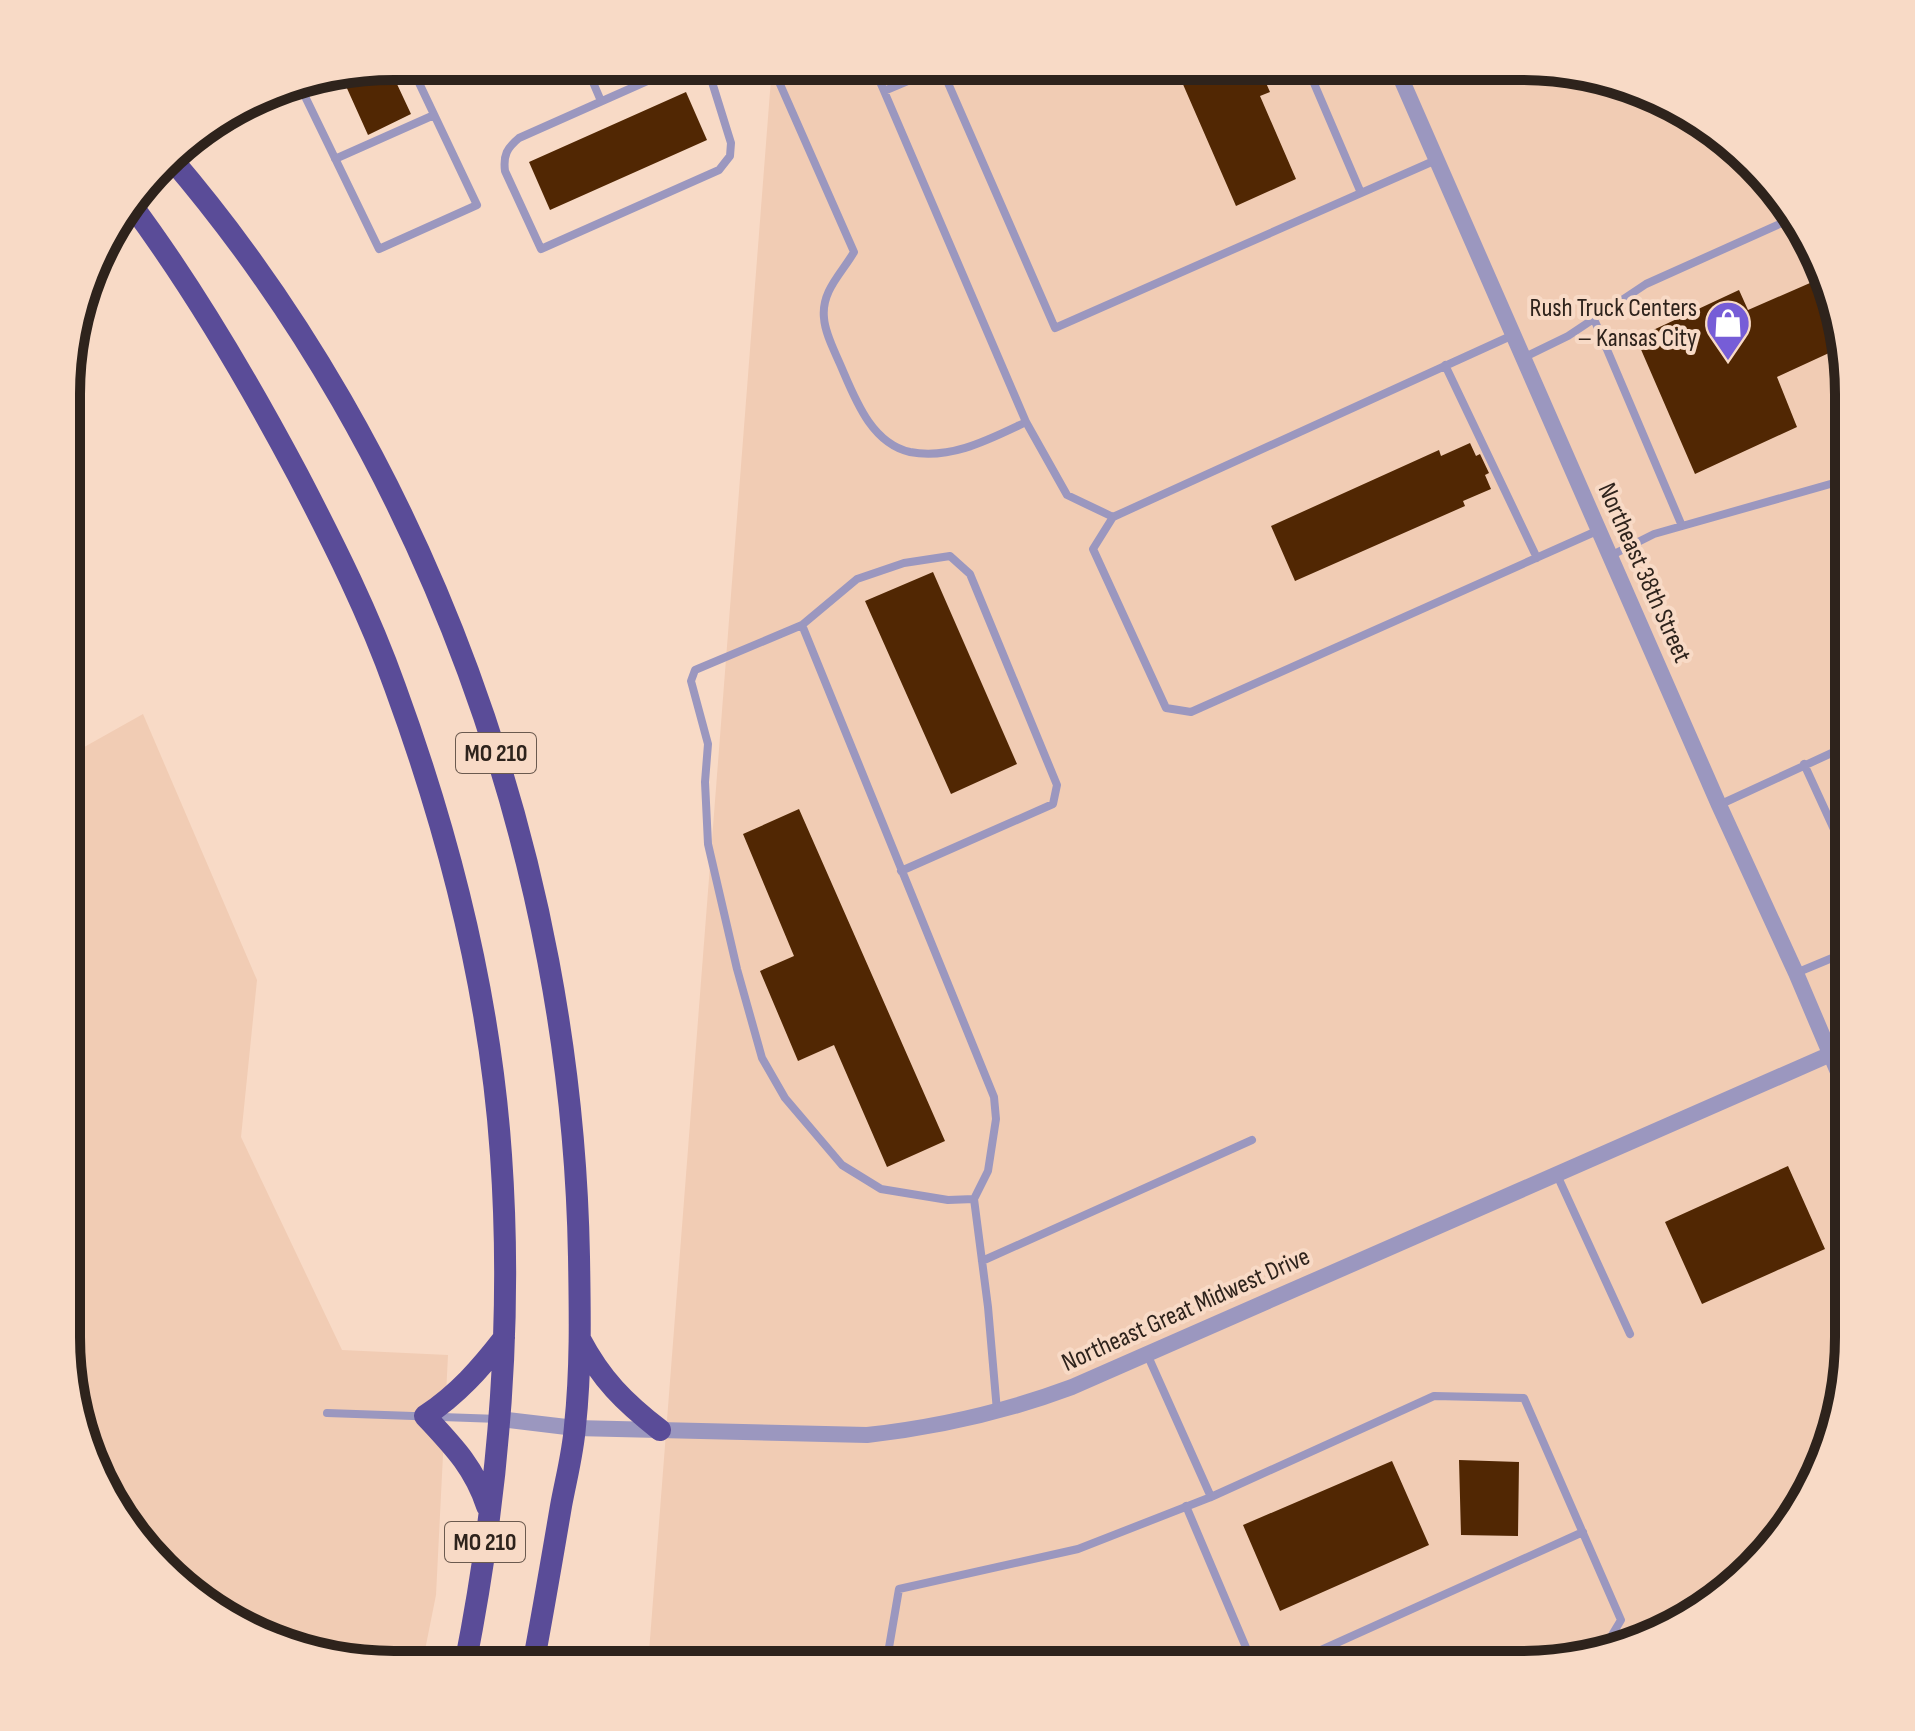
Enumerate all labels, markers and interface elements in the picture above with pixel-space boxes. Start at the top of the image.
place label: Rush Truck Centers – Kansas City [1529,293,1697,354]
shop icon: Rush Truck Centers – Kansas City [1704,299,1752,362]
street label: Northeast 38th Street [1591,479,1697,668]
road number: MO 210 [456,733,536,773]
street label: Northeast Great Midwest Drive [1057,1241,1315,1379]
road number: MO 210 [445,1522,525,1562]

